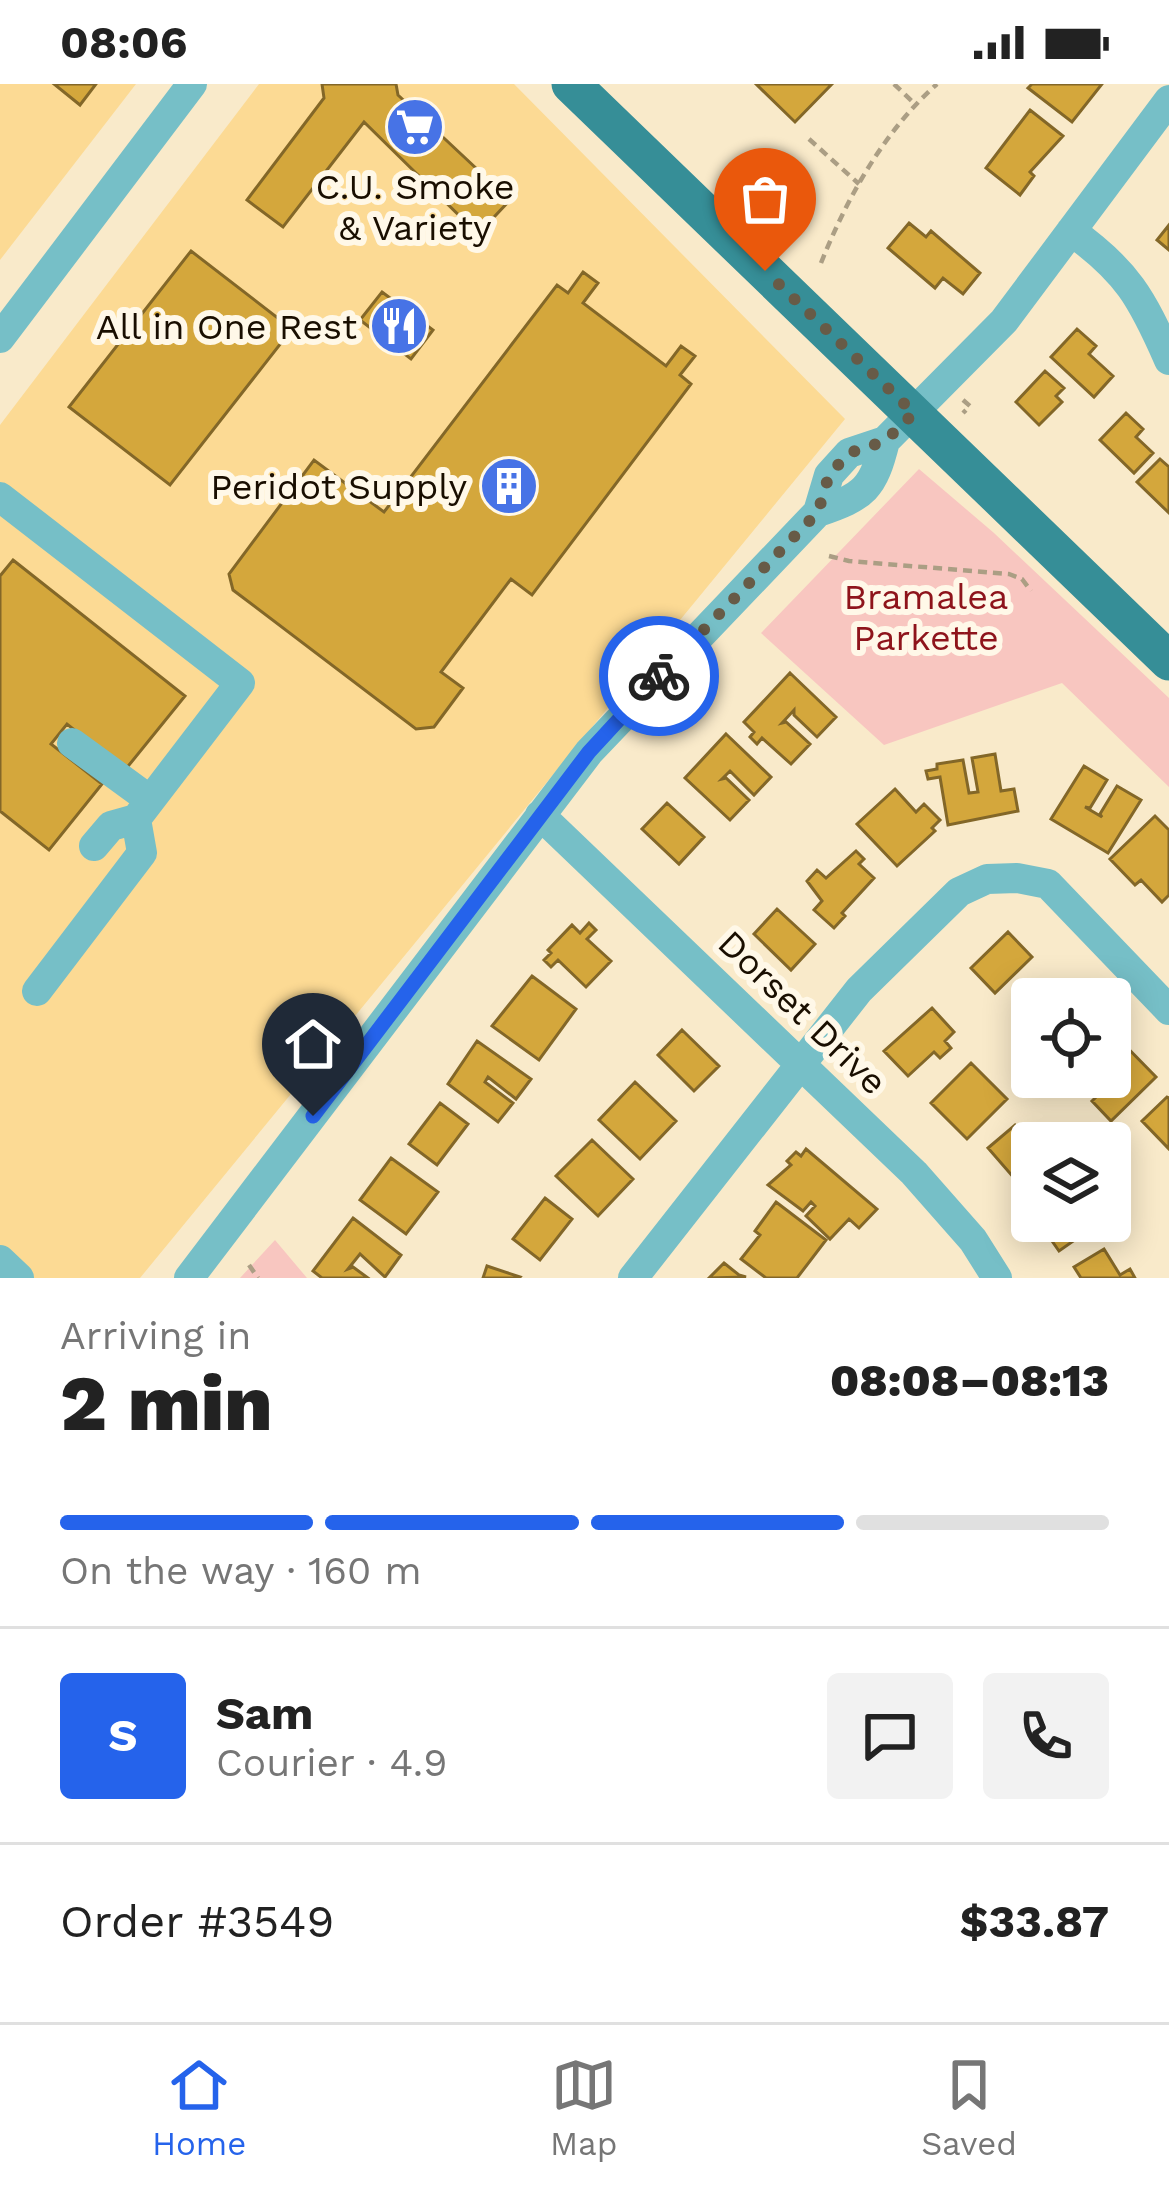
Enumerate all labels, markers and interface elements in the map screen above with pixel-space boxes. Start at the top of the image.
text: 08:06 [60,16,188,69]
supermarket icon: C.U. Smoke & Variety [384,96,446,158]
pin [714,148,816,271]
place label: C.U. Smoke & Variety [316,166,514,249]
icon: bag [732,166,798,232]
restaurant icon: All in One Rest [368,295,430,357]
place label: All in One Rest [96,306,357,348]
building icon: Peridot Supply [478,455,540,517]
place label: Peridot Supply [210,466,467,508]
park label: Bramalea Parkette [844,576,1008,659]
courier [599,616,719,736]
icon: bike [626,643,692,709]
street label: Dorset Drive [709,922,895,1103]
map controls [1011,978,1131,1242]
button: locate [1011,978,1131,1098]
pin [262,993,364,1116]
icon: home [280,1011,346,1077]
button: layers [1011,1122,1131,1242]
text: Arriving in [60,1313,251,1358]
text: 08:08–08:13 [830,1354,1109,1407]
text: 2 min [60,1357,273,1449]
text: On the way · 160 m [60,1548,422,1593]
button: chat [827,1673,953,1799]
button: phone [983,1673,1109,1799]
text: Sam [216,1687,313,1740]
text: S [108,1709,138,1762]
text: Courier · 4.9 [216,1740,447,1785]
text: Order #3549 [60,1895,334,1948]
text: $33.87 [960,1895,1109,1948]
tab: Home [152,2052,246,2163]
tab: Map [550,2052,617,2163]
tab: Saved [921,2052,1017,2163]

